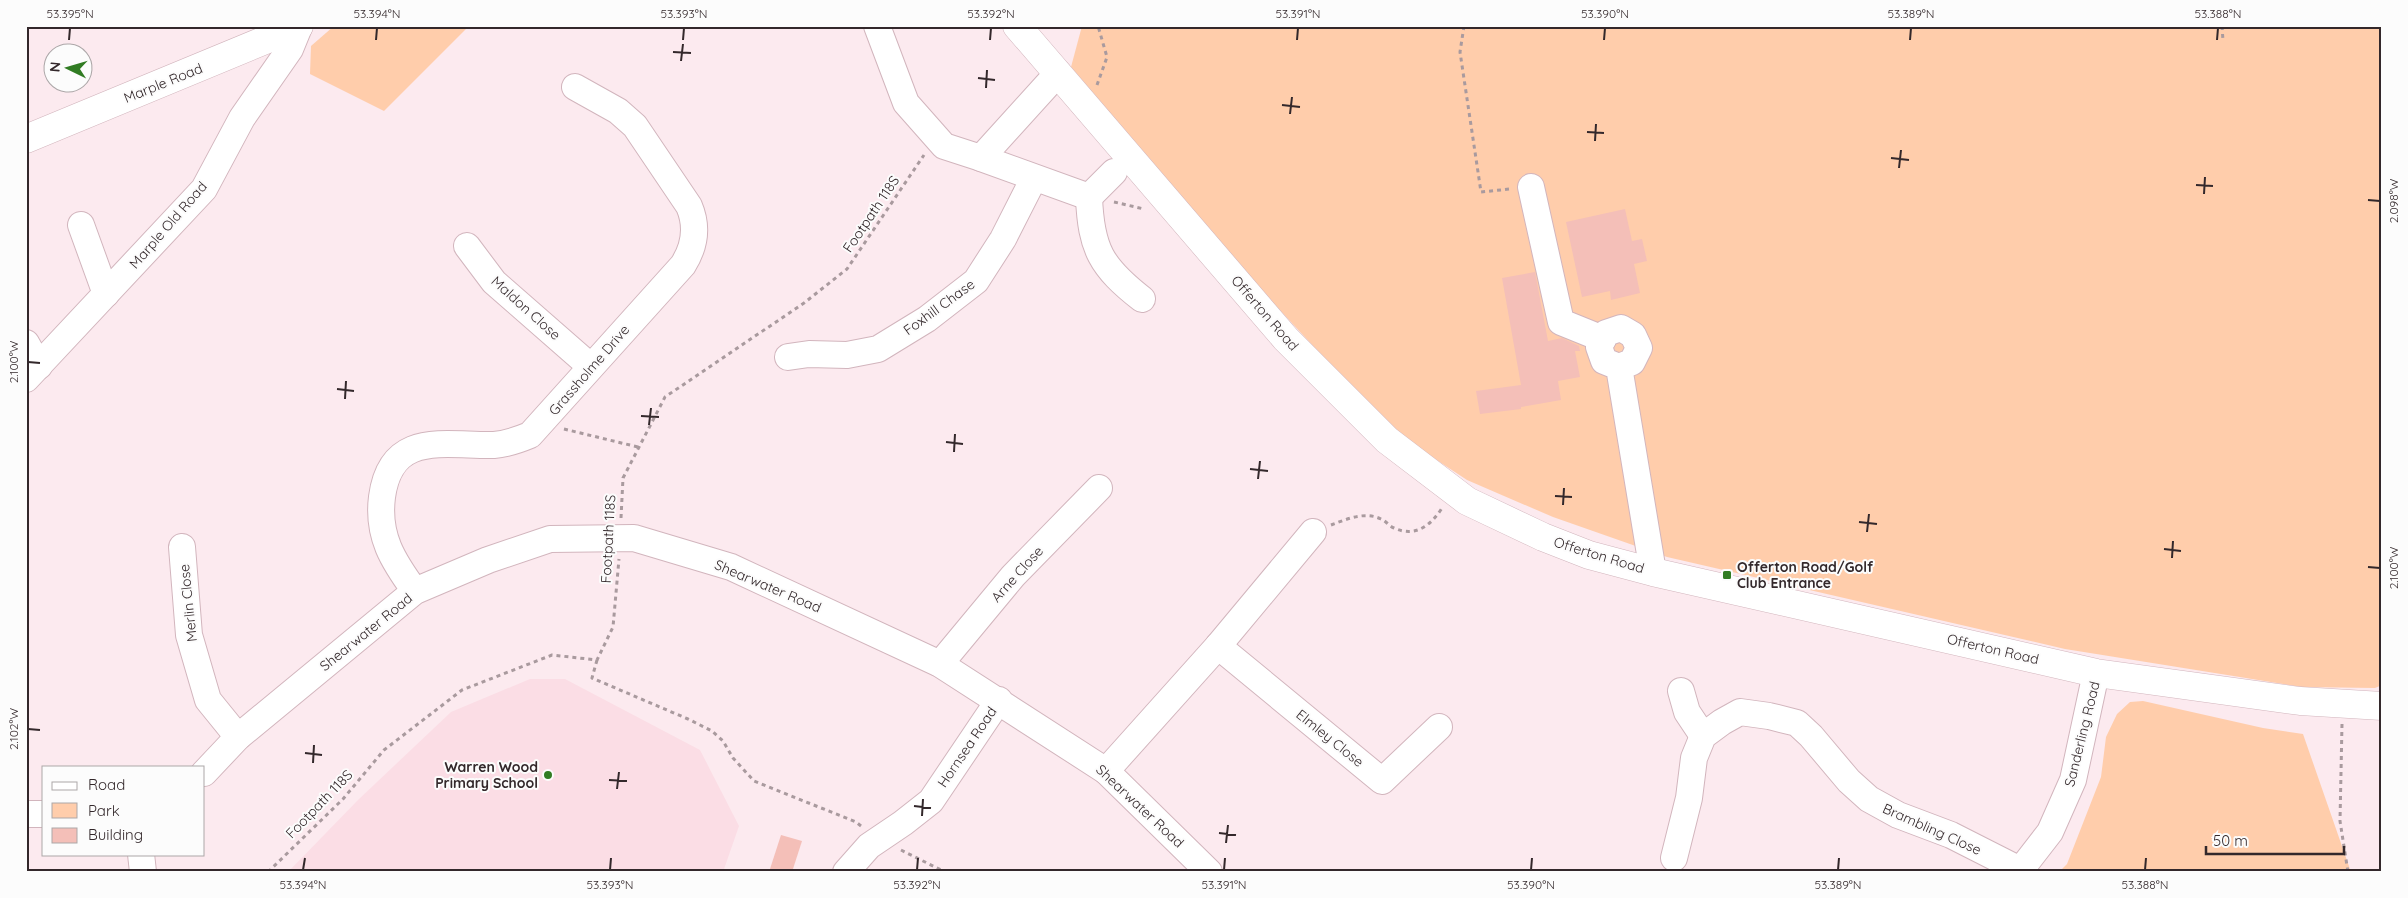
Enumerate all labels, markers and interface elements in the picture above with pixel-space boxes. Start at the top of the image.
text: 53.395°N [46,6,94,21]
text: 53.394°N [353,6,401,21]
text: 53.393°N [661,6,708,21]
text: 53.392°N [967,6,1015,21]
text: 53.391°N [1275,6,1321,21]
text: 53.390°N [1581,6,1629,21]
text: 53.389°N [1887,6,1935,21]
text: 53.388°N [2195,6,2241,21]
north arrow [42,42,92,92]
street label: Marple Road [121,59,205,107]
text: N [46,61,64,73]
street label: Footpath 118S [839,172,903,256]
street label: Marple Old Road [125,178,211,272]
text: 2.098°W [2386,178,2401,223]
street label: Maldon Close [488,272,564,344]
street label: Offerton Road [1227,272,1303,354]
street label: Foxhill Chase [900,275,978,339]
street label: Grassholme Drive [545,321,633,419]
text: 2.100°W [6,340,21,383]
street label: Footpath 118S [597,494,619,584]
street label: Offerton Road [1551,533,1647,577]
street label: Arne Close [987,542,1047,606]
text: 2.100°W [2386,546,2401,589]
street label: Shearwater Road [712,555,824,617]
place label: Offerton Road/Golf Club Entrance [1737,558,1874,592]
street label: Merlin Close [175,563,201,643]
marker: Offerton Road/Golf Club Entrance [1721,569,1733,581]
street label: Shearwater Road [316,589,416,675]
street label: Offerton Road [1945,630,2041,668]
street label: Sanderling Road [2060,680,2104,788]
street label: Hornsea Road [933,703,1001,791]
street label: Elmley Close [1293,705,1368,771]
text: 2.102°W [6,708,21,750]
place label: Warren Wood Primary School [435,758,538,792]
street label: Shearwater Road [1092,761,1188,851]
legend [42,766,205,856]
street label: Footpath 118S [282,766,356,842]
marker: Warren Wood Primary School [542,769,554,781]
text: Road [88,775,125,794]
street label: Brambling Close [1880,799,1984,859]
text: Park [88,801,120,820]
scale bar [2206,823,2343,855]
text: Building [88,825,143,844]
text: 50 m [2213,831,2248,850]
text: 53.394°N [279,877,327,892]
text: 53.393°N [587,877,634,892]
text: 53.392°N [893,877,941,892]
text: 53.391°N [1201,877,1247,892]
text: 53.390°N [1507,877,1555,892]
text: 53.389°N [1814,877,1862,892]
text: 53.388°N [2122,877,2168,892]

